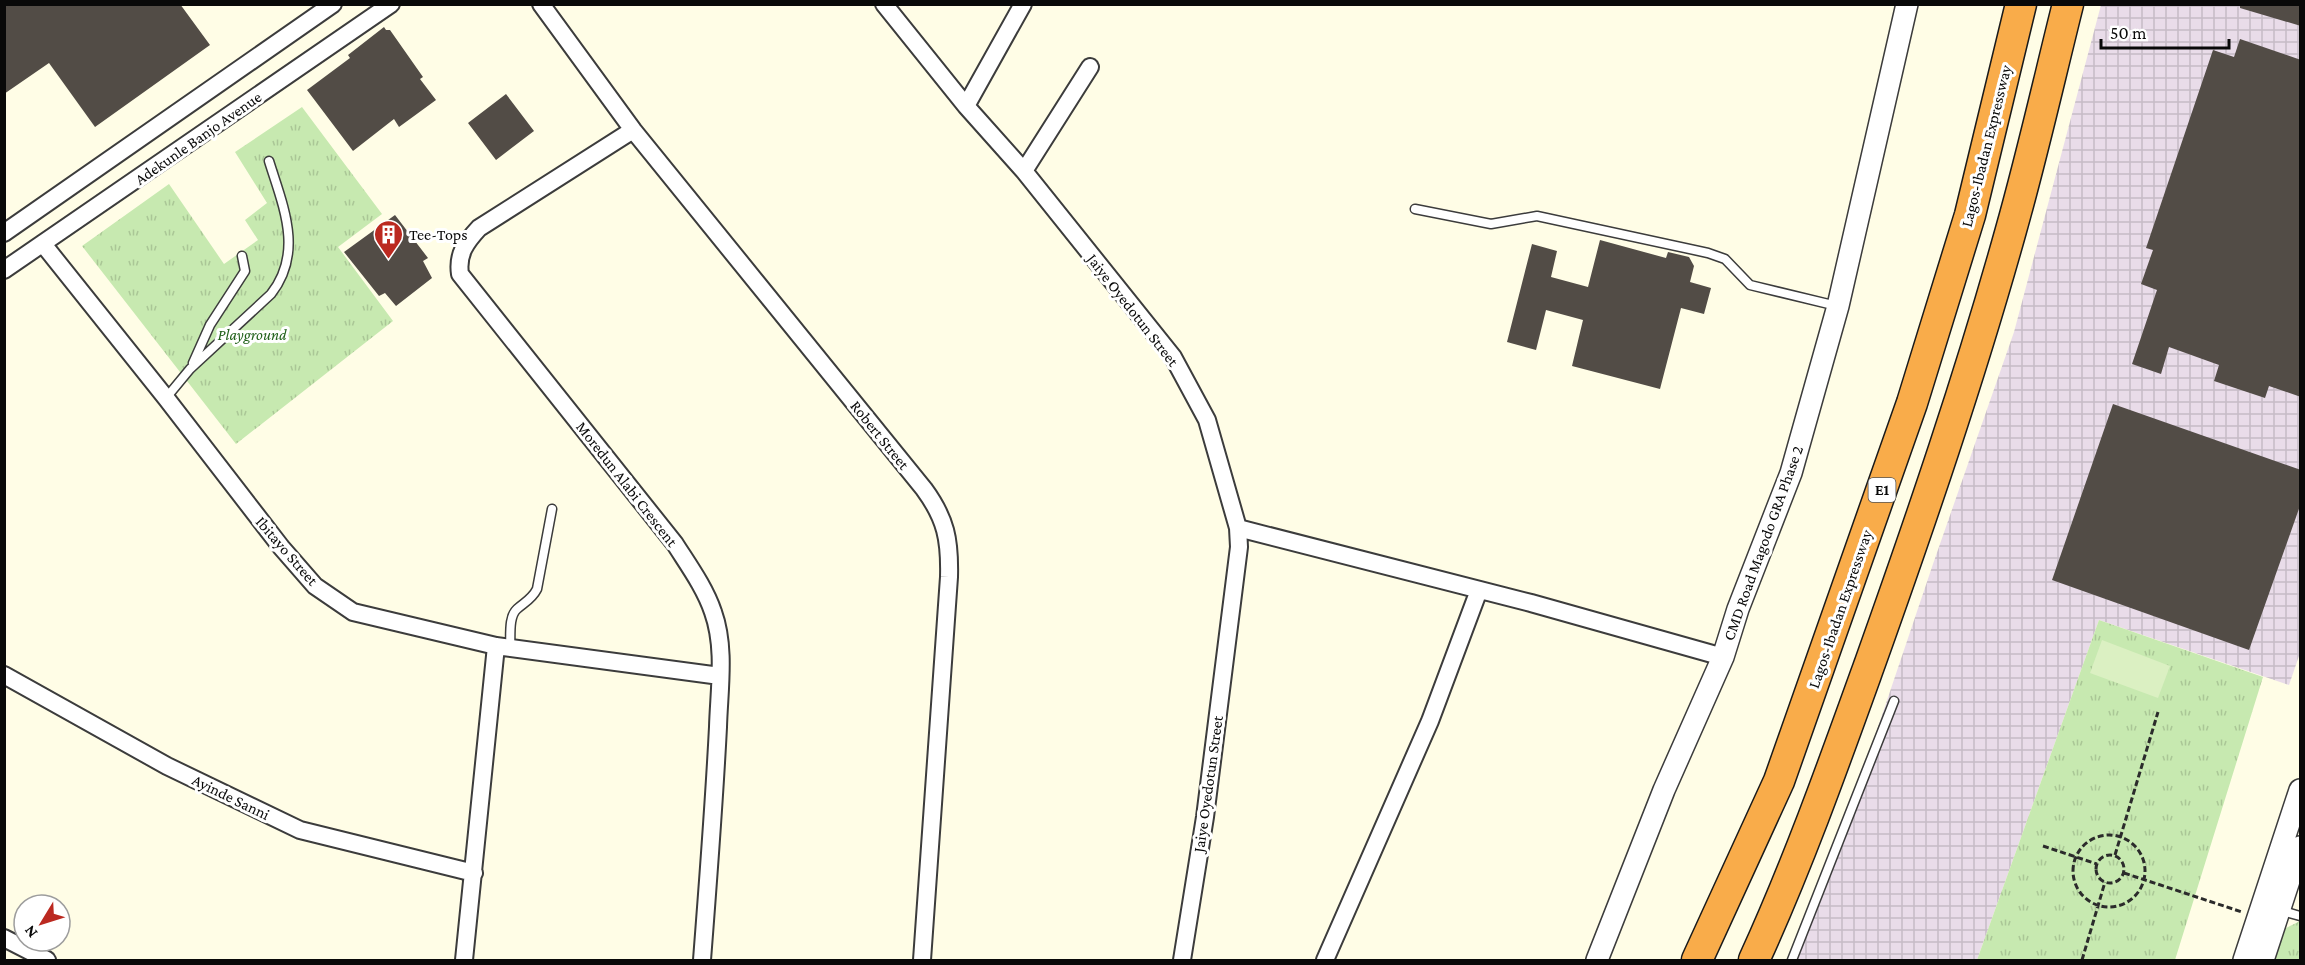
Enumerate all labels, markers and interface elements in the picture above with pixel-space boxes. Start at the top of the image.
scale bar [2101,12,2228,50]
text: 50 m [2110,23,2147,43]
street label: Lagos-Ibadan Expressway [1958,63,2016,229]
street label: Adekunle Banjo Avenue [132,88,265,189]
building icon: Tee-Tops [372,218,404,260]
place label: Tee-Tops [409,226,468,244]
street label: Jaiye Oyedotun Street [1082,249,1183,371]
park label: Playground [217,326,287,344]
street label: Robert Street [847,397,913,473]
street label: Moredun Alabi Crescent [573,418,681,550]
street label: CMD Road Magodo GRA Phase 2 [1720,443,1807,643]
road number: E1 [1868,478,1896,502]
street label: Ibitayo Street [252,513,322,590]
street label: Lagos-Ibadan Expressway [1805,527,1876,691]
street label: Jaiye Oyedotun Street [1190,714,1227,856]
street label: Ayinde Sanni [189,771,272,824]
north arrow [12,893,72,953]
text: N [20,922,41,941]

